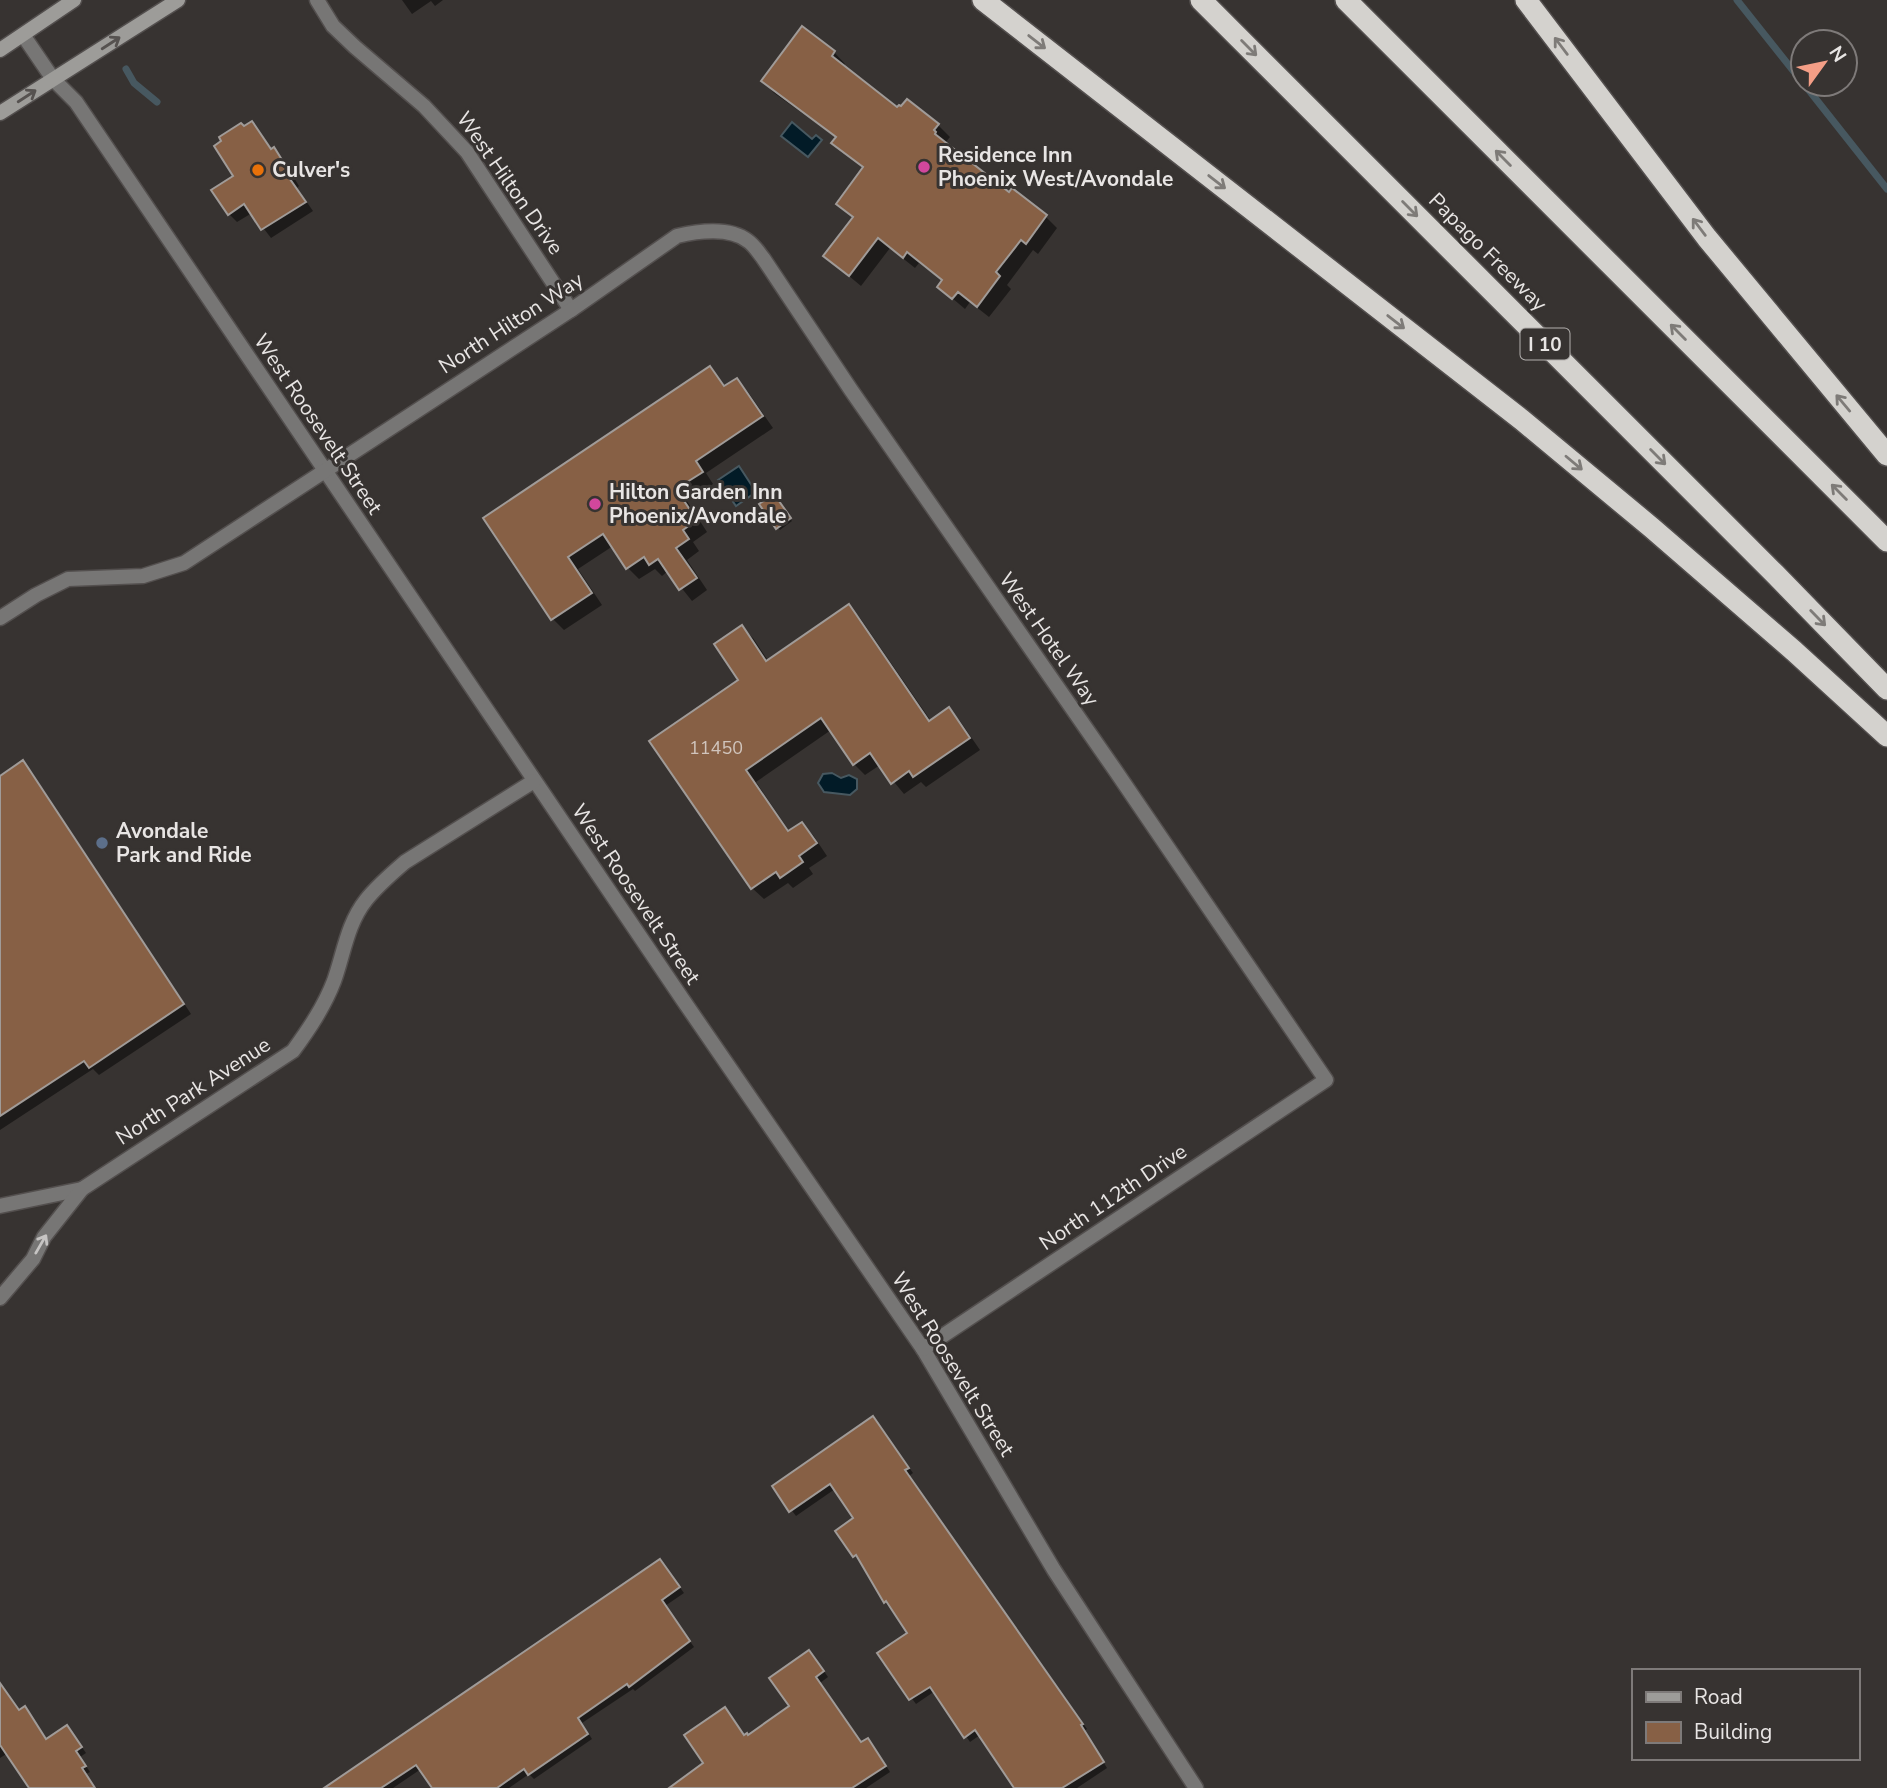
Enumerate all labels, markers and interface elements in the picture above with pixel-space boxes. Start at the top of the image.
north arrow [1789,28,1859,98]
one-way arrow [1028,34,1046,49]
one-way arrow [100,35,120,49]
one-way arrow [1554,37,1568,56]
one-way arrow [1241,40,1258,57]
text: N [1823,41,1852,67]
one-way arrow [16,89,36,103]
street label: West Hilton Drive [450,106,570,260]
place label: Residence Inn Phoenix West/Avondale [938,141,1173,193]
one-way arrow [1495,149,1512,166]
place label: Culver's [272,156,350,184]
marker: Residence Inn Phoenix West/Avondale [916,159,932,175]
marker: Culver's [250,162,266,178]
one-way arrow [1207,174,1225,189]
street label: Papago Freeway [1423,187,1553,317]
one-way arrow [1402,200,1419,217]
one-way arrow [1691,218,1706,237]
street label: North Hilton Way [433,266,589,380]
one-way arrow [1387,314,1405,329]
one-way arrow [1669,323,1686,340]
street label: West Roosevelt Street [247,328,389,520]
road number: I 10 [1520,328,1570,360]
one-way arrow [1835,394,1851,412]
one-way arrow [1649,448,1666,465]
one-way arrow [1565,455,1583,471]
place label: Hilton Garden Inn Phoenix/Avondale [609,478,786,530]
one-way arrow [1830,484,1847,501]
marker: Hilton Garden Inn Phoenix/Avondale [587,496,603,512]
street label: West Hotel Way [992,567,1106,712]
one-way arrow [1809,609,1826,626]
house number: 11450 [689,736,743,760]
street label: West Roosevelt Street [565,798,707,990]
place label: Avondale Park and Ride [116,817,252,869]
marker: Avondale Park and Ride [94,835,110,851]
street label: North Park Avenue [110,1031,276,1151]
street label: North 112th Drive [1034,1137,1192,1257]
one-way arrow [34,1234,48,1254]
street label: West Roosevelt Street [885,1267,1021,1462]
legend [1632,1669,1859,1760]
text: Road [1694,1683,1743,1711]
text: Building [1694,1718,1772,1746]

